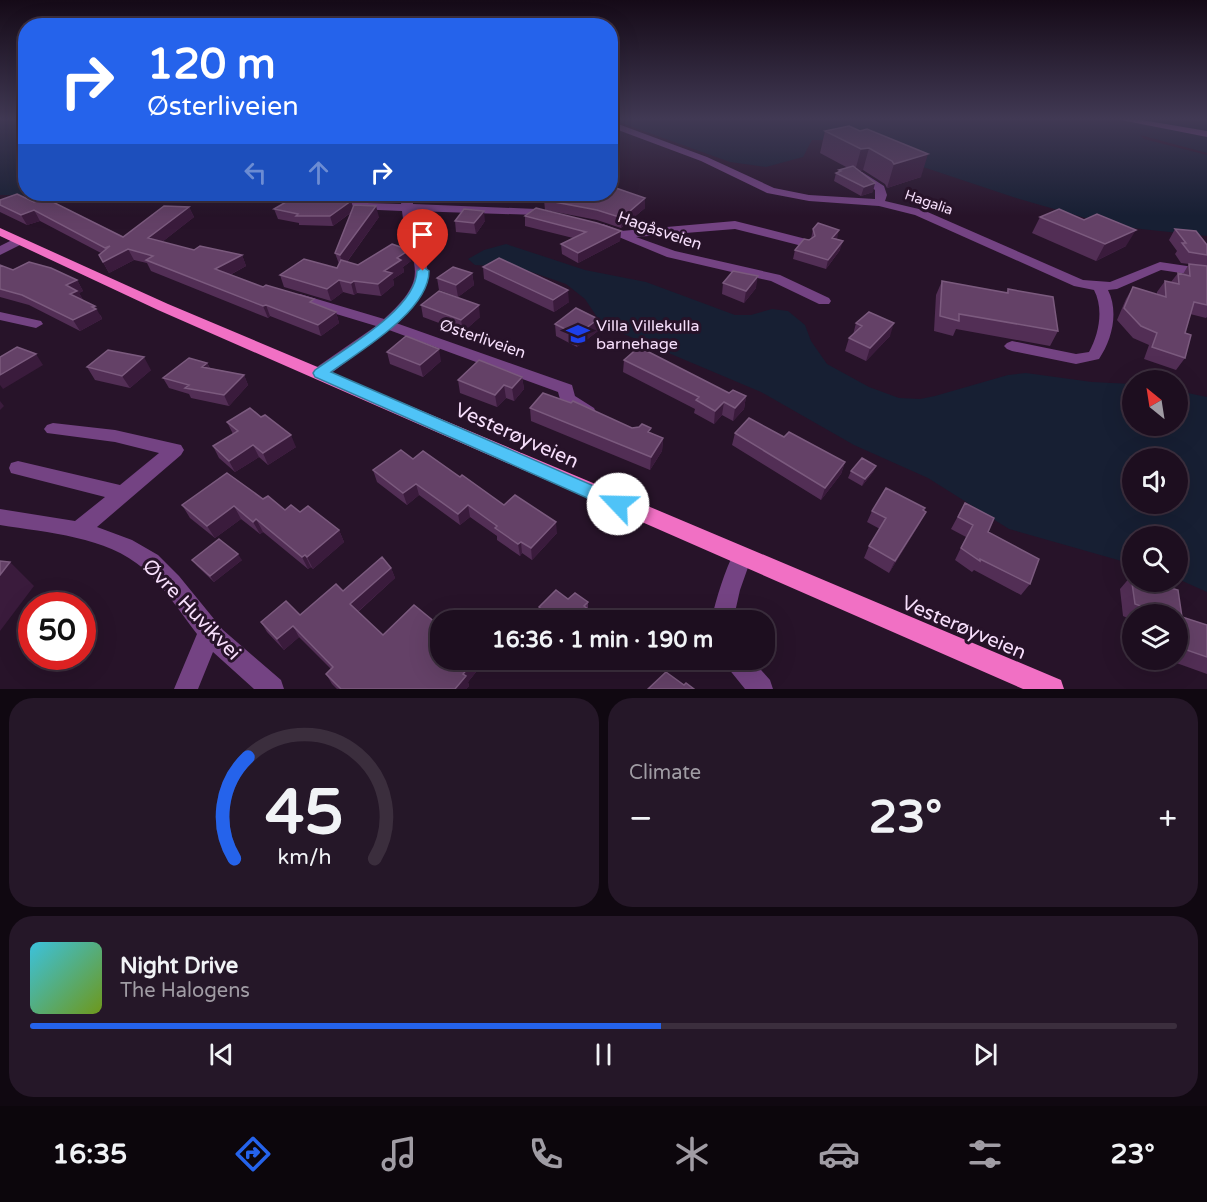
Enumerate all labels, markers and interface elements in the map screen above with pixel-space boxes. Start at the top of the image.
text: 120 m [147,39,276,90]
icon: right [48,42,126,120]
text: Østerliveien [147,90,299,123]
icon: left [239,156,272,189]
icon: ahead [302,156,335,189]
icon: right [365,156,398,189]
street label: Hagalia [902,186,955,219]
street label: Hagåsveien [615,207,705,255]
pin [397,209,448,271]
icon: arrive [406,218,439,251]
street label: Østerliveien [437,315,528,363]
place label: Villa Villekulla barnehage [596,316,699,354]
school or university icon: Villa Villekulla barnehage [565,321,591,347]
north arrow [1122,370,1188,436]
map controls [1122,370,1188,670]
street label: Vesterøyveien [451,398,582,474]
button: sound [1122,448,1188,514]
position arrow [586,472,650,536]
button: search [1122,526,1188,592]
street label: Øvre Huvikvei [137,554,245,665]
street label: Vesterøyveien [898,591,1029,665]
speed limit sign: 50 [18,592,96,670]
button: layers [1122,604,1188,670]
text: 16:36 · 1 min · 190 m [492,627,713,653]
text: Climate [629,761,701,785]
text: 45 [265,776,343,851]
text: 23° [869,791,942,845]
text: − [629,799,653,838]
text: + [1158,799,1177,838]
text: km/h [277,845,331,871]
text: Night Drive [120,953,238,979]
text: The Halogens [120,979,250,1003]
icon: previous [205,1038,238,1071]
icon: pause [587,1038,620,1071]
icon: next [969,1038,1002,1071]
icon: directions [232,1133,274,1175]
icon: music [378,1133,420,1175]
icon: phone [525,1133,567,1175]
icon: climate [671,1133,713,1175]
icon: car [818,1133,860,1175]
icon: filters [964,1133,1006,1175]
text: 16:35 [52,1138,127,1171]
text: 23° [1111,1138,1155,1171]

